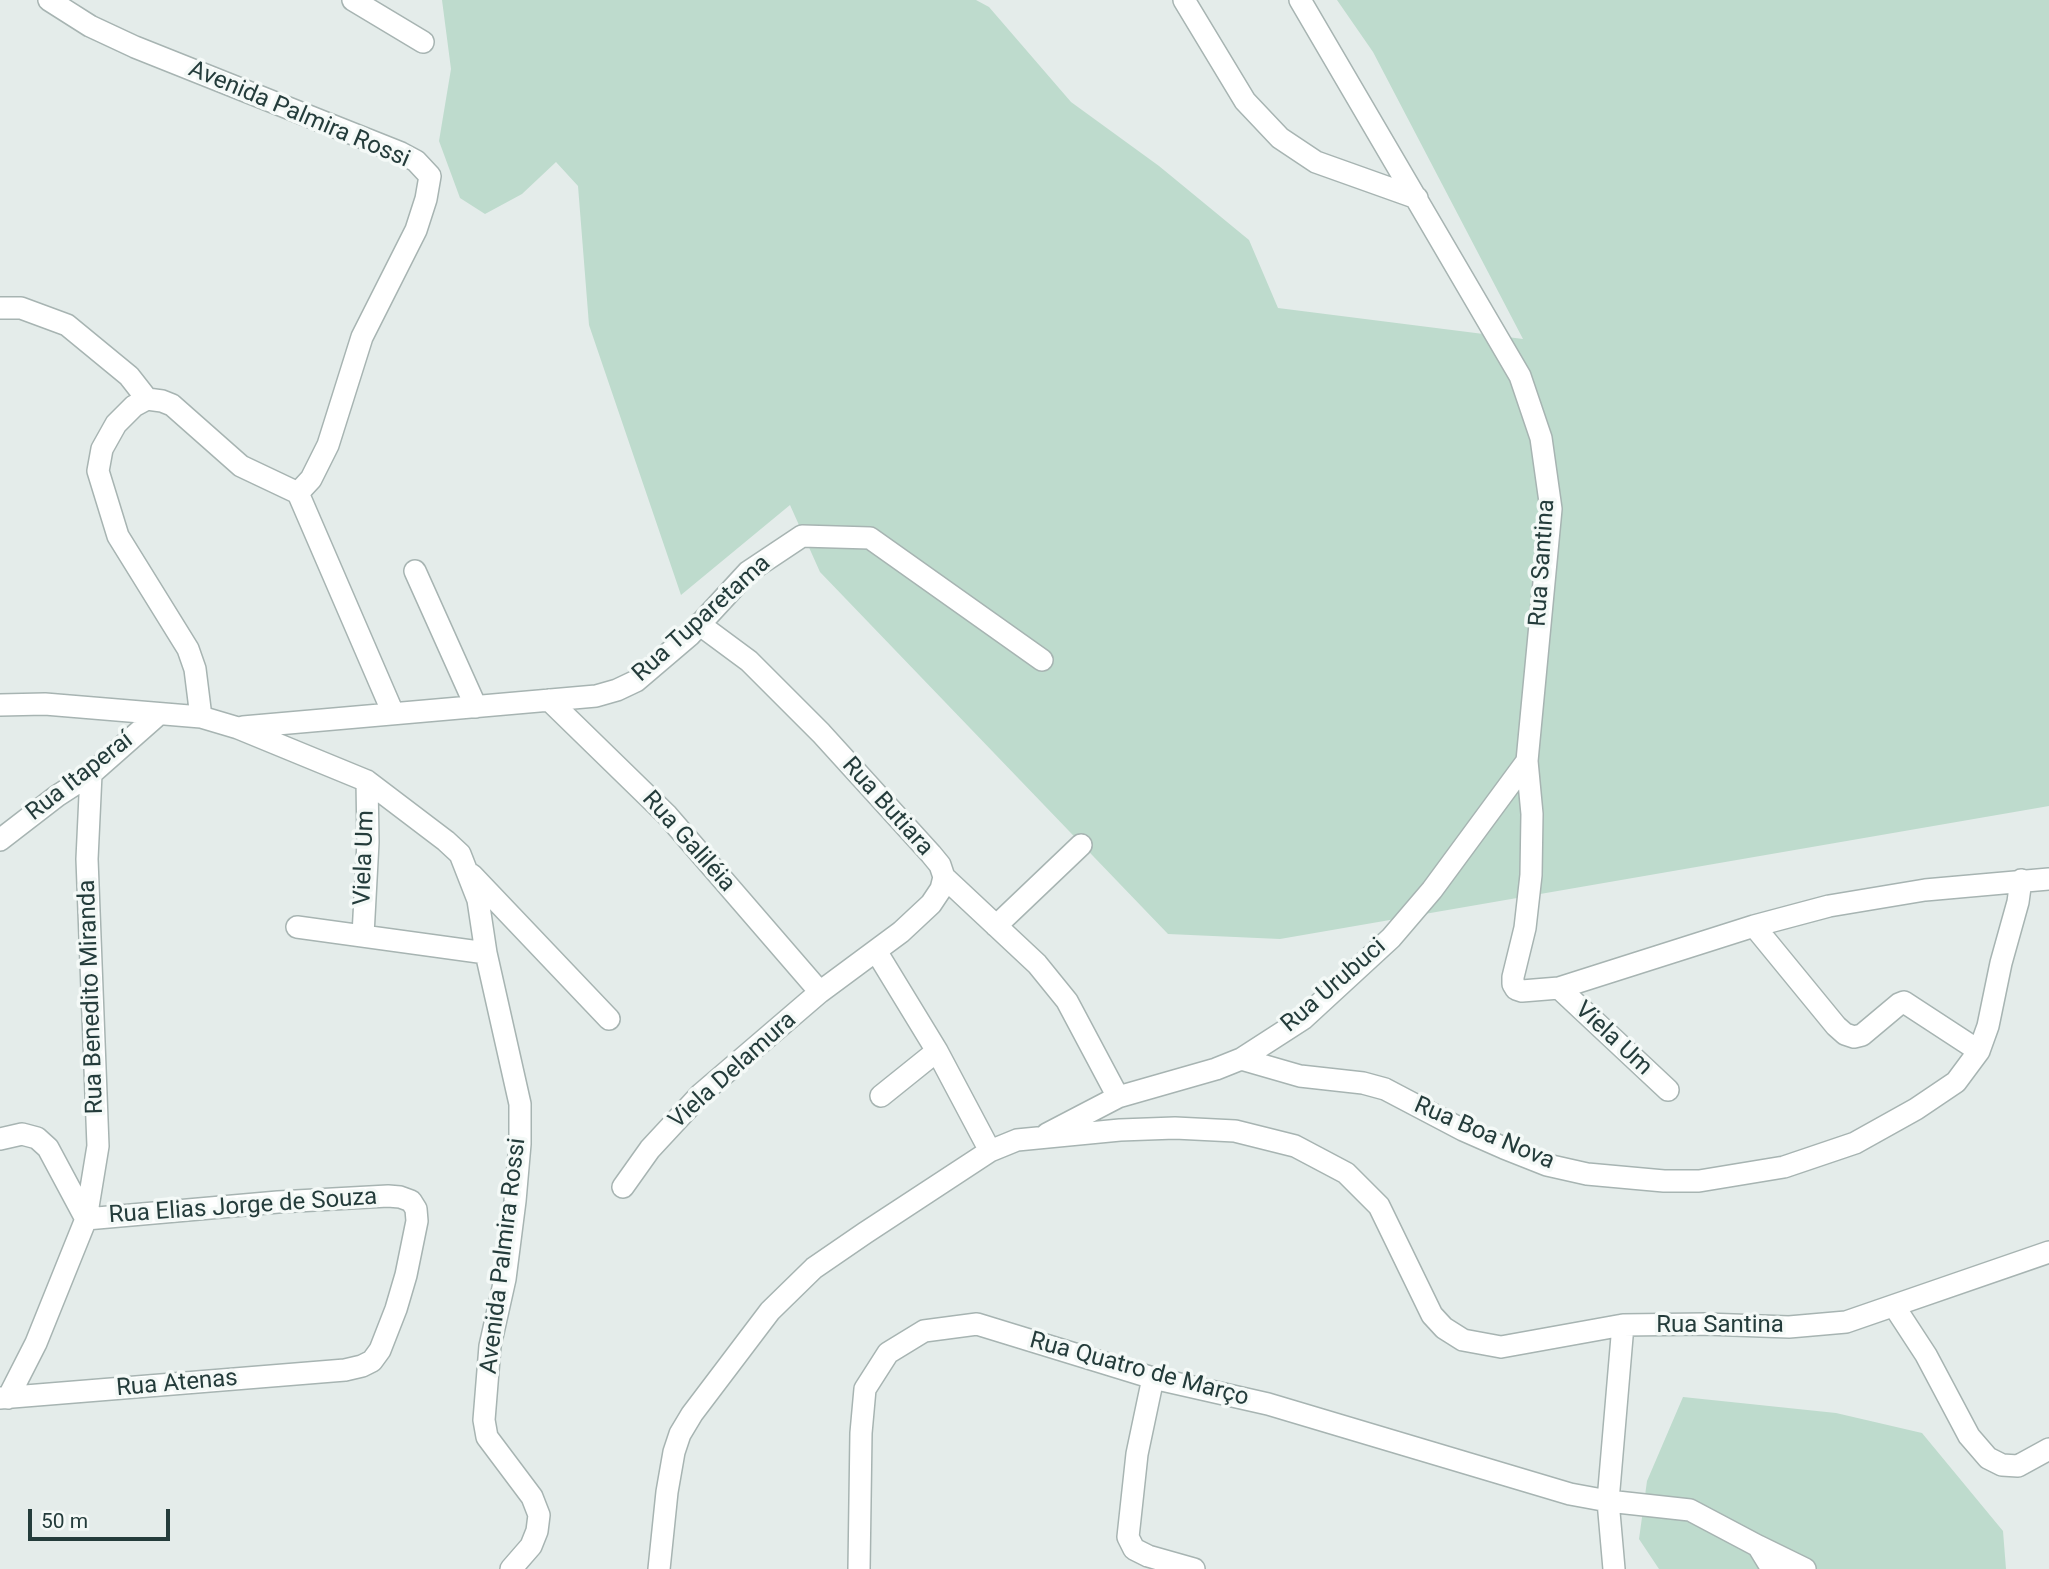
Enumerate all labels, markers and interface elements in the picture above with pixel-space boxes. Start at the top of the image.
street label: Avenida Palmira Rossi [184,55,414,175]
street label: Rua Santina [1524,498,1562,628]
street label: Rua Tuparetama [627,550,777,688]
street label: Rua Itaperaí [21,726,139,828]
street label: Rua Butiara [835,752,939,862]
street label: Rua Galiléia [635,786,741,898]
street label: Viela Um [349,810,381,906]
street label: Rua Benedito Miranda [74,879,110,1115]
street label: Rua Urubuci [1276,933,1392,1039]
street label: Viela Um [1568,996,1658,1082]
street label: Viela Delamura [664,1006,802,1136]
street label: Rua Boa Nova [1409,1091,1559,1177]
street label: Avenida Palmira Rossi [475,1136,533,1376]
street label: Rua Elias Jorge de Souza [108,1183,378,1231]
street label: Rua Santina [1656,1312,1784,1340]
street label: Rua Quatro de Março [1026,1327,1252,1413]
street label: Rua Atenas [115,1364,239,1404]
scale bar [32,1496,173,1540]
text: 50 m [41,1509,88,1533]

